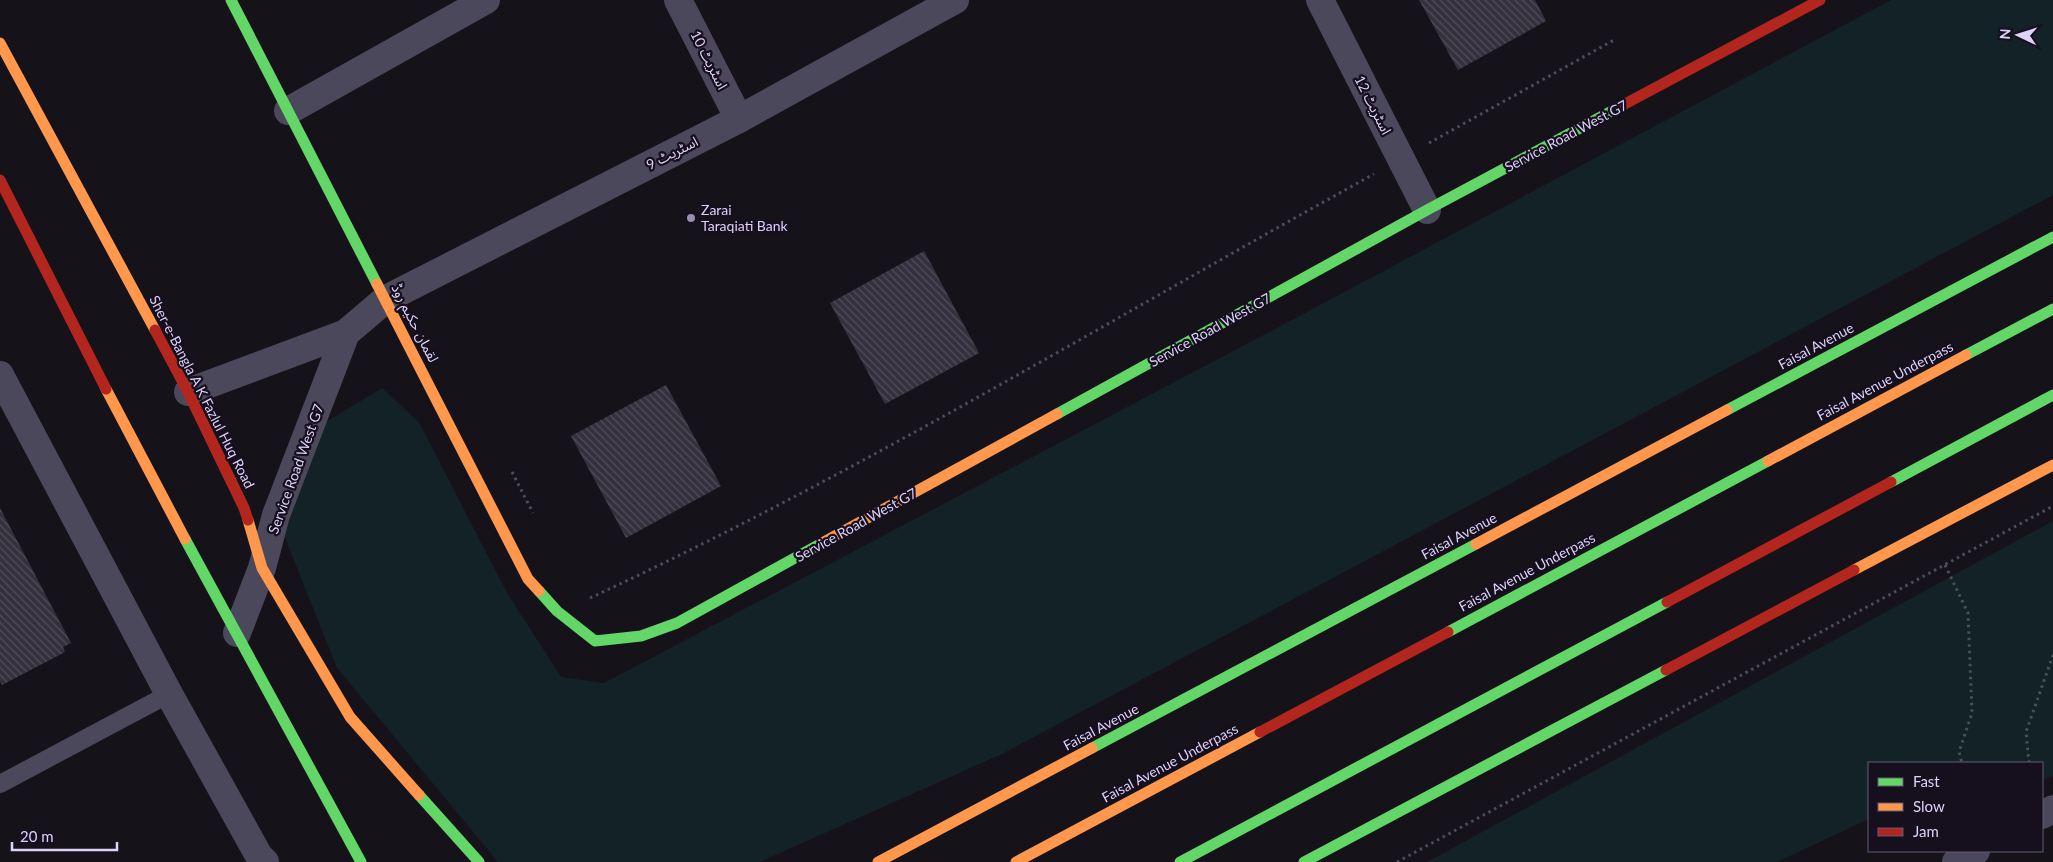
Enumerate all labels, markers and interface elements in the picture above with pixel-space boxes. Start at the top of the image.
north arrow [1993,10,2043,60]
street label: اسٹریٹ 10 [686,27,732,93]
text: N [1996,28,2013,40]
street label: اسٹریٹ 12 [1350,72,1396,138]
street label: Service Road West G7 [1501,96,1630,175]
street label: اسٹریٹ 9 [643,132,701,174]
place label: Zarai Taraqiati Bank [701,201,789,234]
marker: Zarai Taraqiati Bank [685,212,697,224]
street label: لقمان حکیم روڈ [386,281,443,366]
street label: Service Road West G7 [1146,289,1274,370]
street label: Sher-e-Bangla A K Fazlul Huq Road [146,293,259,491]
street label: Faisal Avenue [1775,319,1856,373]
street label: Faisal Avenue Underpass [1814,337,1956,424]
street label: Service Road West G7 [264,402,327,536]
street label: Service Road West G7 [792,484,920,565]
street label: Faisal Avenue [1418,509,1499,563]
street label: Faisal Avenue Underpass [1456,528,1598,615]
street label: Faisal Avenue [1060,700,1141,754]
street label: Faisal Avenue Underpass [1099,719,1241,806]
legend [1868,762,2043,852]
text: Fast [1913,772,1940,790]
text: Slow [1913,797,1945,815]
scale bar [12,820,118,852]
text: Jam [1913,822,1939,840]
text: 20 m [20,827,54,845]

